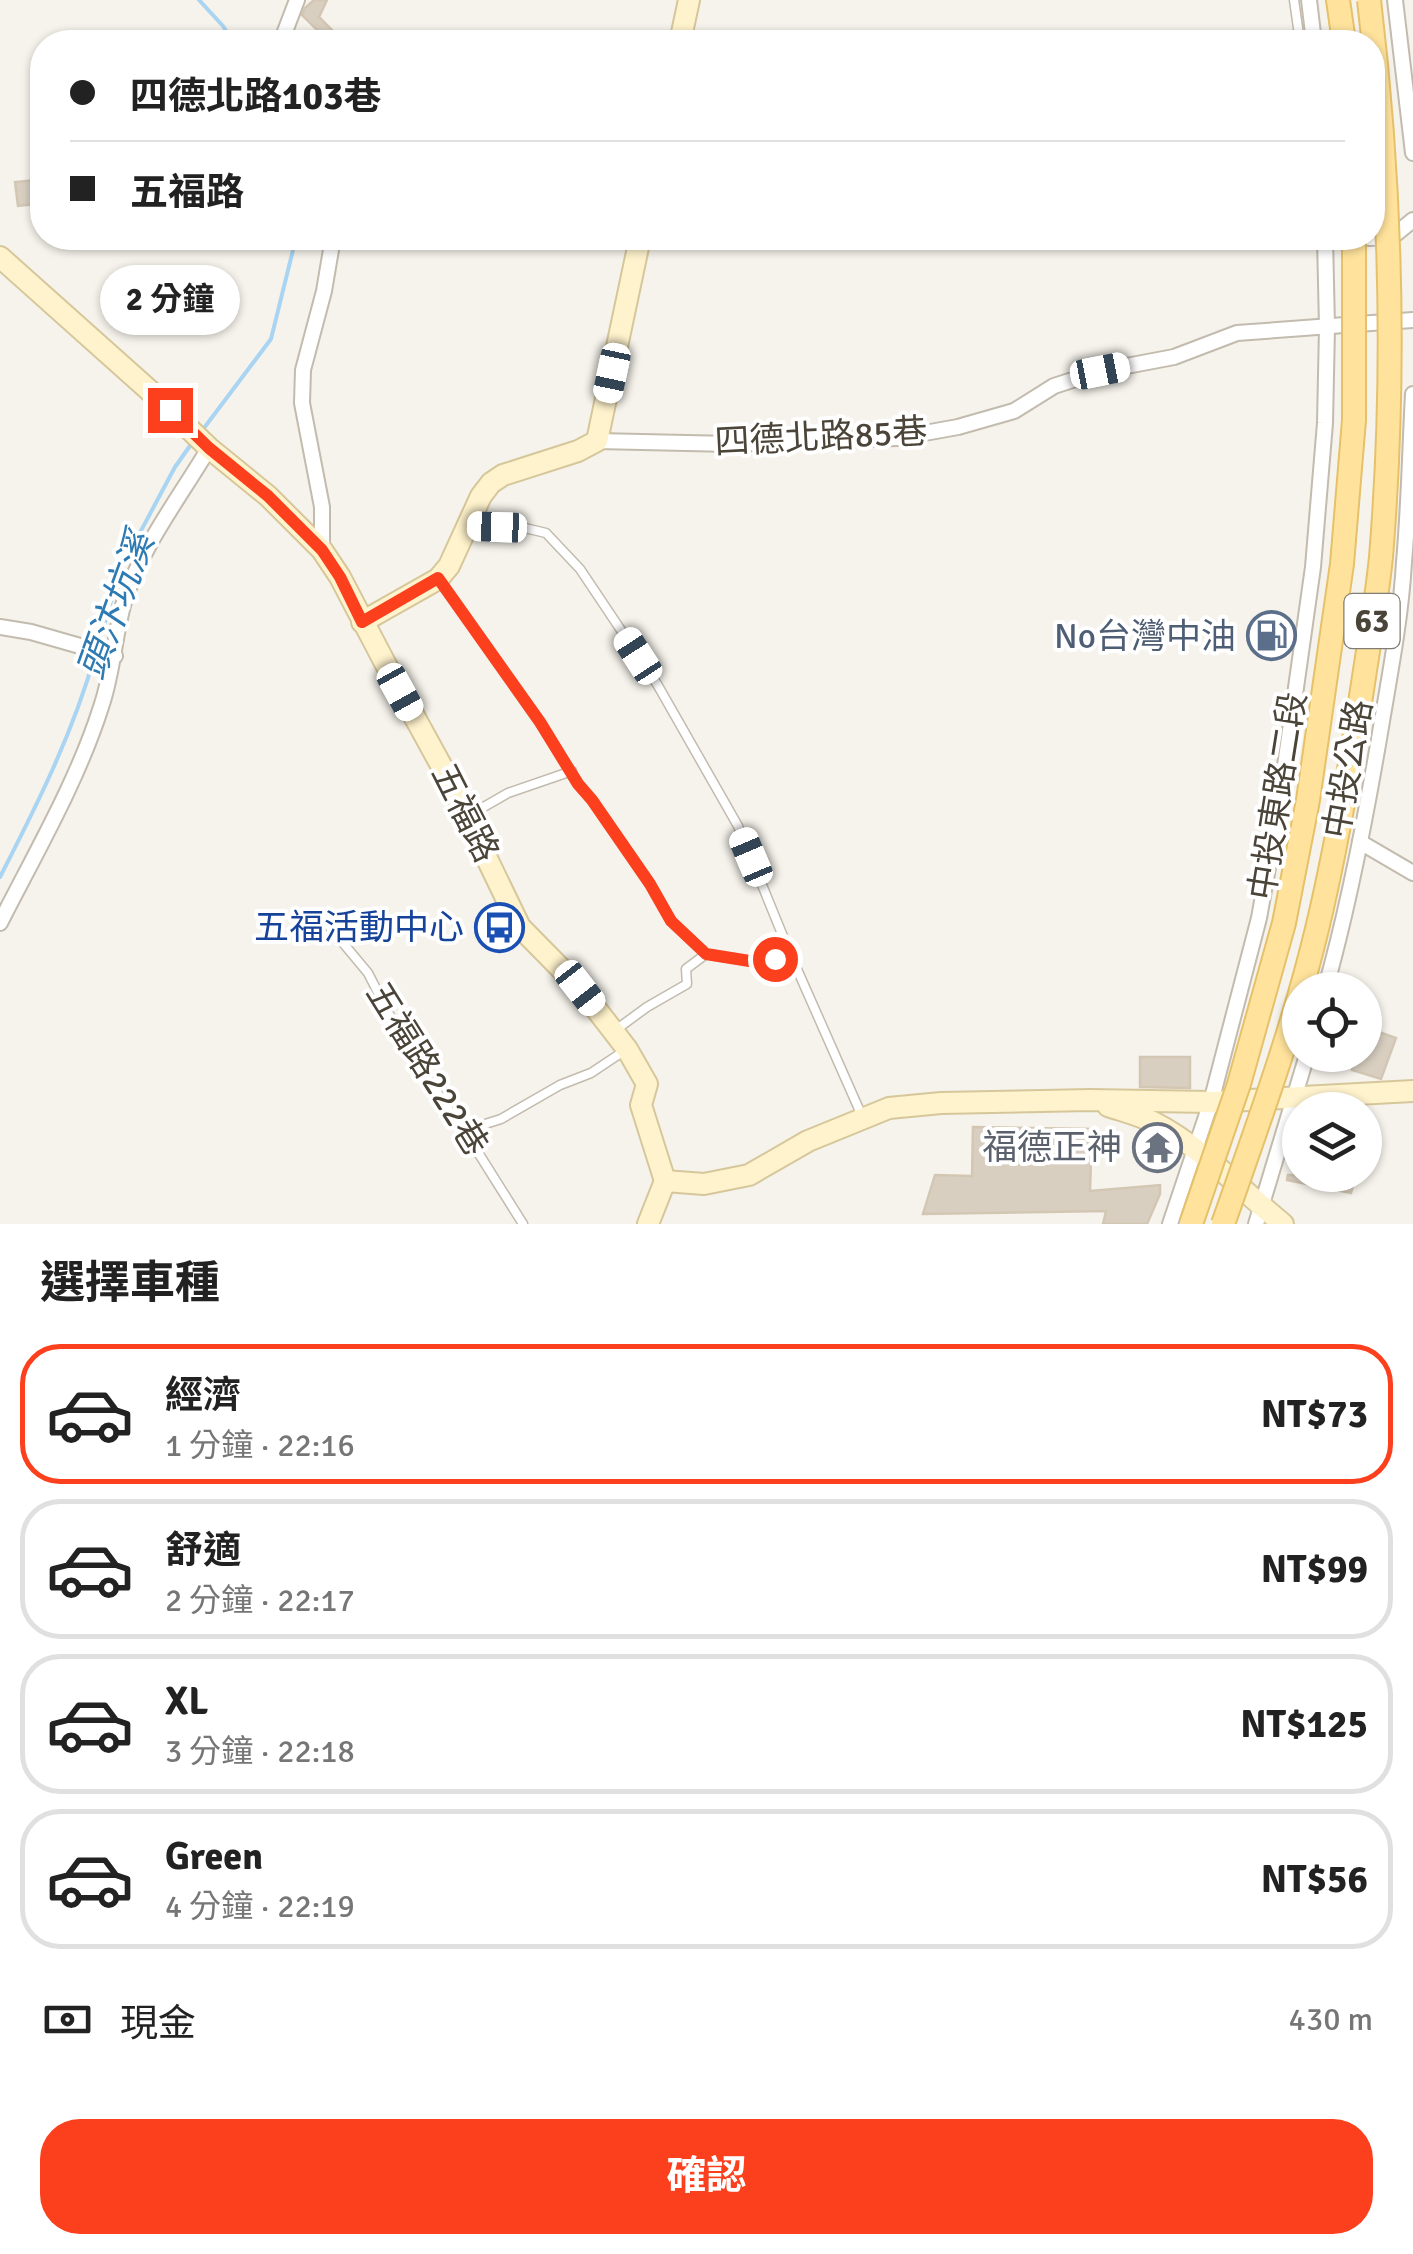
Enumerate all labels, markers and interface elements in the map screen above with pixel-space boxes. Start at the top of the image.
text: 四德北路103巷 [130,73,382,120]
text: 五福路 [130,169,244,216]
callout: 2 分鐘 [100,265,240,335]
text: 2 分鐘 [126,280,214,319]
car [591,341,633,405]
car [1068,351,1132,391]
route end [148,388,193,433]
street label: 四德北路85巷 [714,410,928,464]
car [466,511,528,543]
water label: 頭汴坑溪 [68,522,166,685]
road number: 63 [1344,594,1400,648]
fuel station icon: No台灣中油 [1245,610,1297,662]
place label: No台灣中油 [1054,615,1236,658]
car [609,623,667,689]
car [372,658,428,726]
street label: 中投東路二段 [1240,689,1316,903]
street label: 中投公路 [1315,696,1381,842]
street label: 五福路 [422,756,508,870]
car [725,824,777,890]
bus stop icon: 五福活動中心 [473,901,525,953]
place label: 五福活動中心 [254,906,464,949]
route start [753,937,798,982]
car [550,955,610,1021]
map controls [1282,972,1382,1192]
button: locate [1282,972,1382,1072]
street label: 五福路222巷 [357,974,497,1164]
button: layers [1282,1092,1382,1192]
temple icon: 福德正神 [1131,1121,1183,1173]
place label: 福德正神 [982,1126,1122,1169]
text: 選擇車種 [40,1256,220,1311]
icon: car [45,1369,135,1459]
text: 經濟 [165,1372,241,1419]
text: NT$73 [1261,1391,1368,1438]
text: 1 分鐘 · 22:16 [165,1426,355,1465]
icon: car [45,1524,135,1614]
text: 舒適 [165,1527,241,1574]
text: NT$99 [1261,1546,1368,1593]
text: 2 分鐘 · 22:17 [165,1581,355,1620]
text: XL [165,1678,208,1725]
icon: car [45,1679,135,1769]
text: NT$125 [1240,1701,1368,1748]
text: 3 分鐘 · 22:18 [165,1732,355,1771]
text: Green [165,1833,263,1880]
icon: car [45,1834,135,1924]
text: NT$56 [1261,1856,1368,1903]
text: 4 分鐘 · 22:19 [165,1887,355,1926]
icon: cash [40,1992,95,2047]
text: 現金 [120,2000,196,2047]
text: 430 m [1289,2000,1373,2039]
button: 確認 [40,2119,1373,2234]

